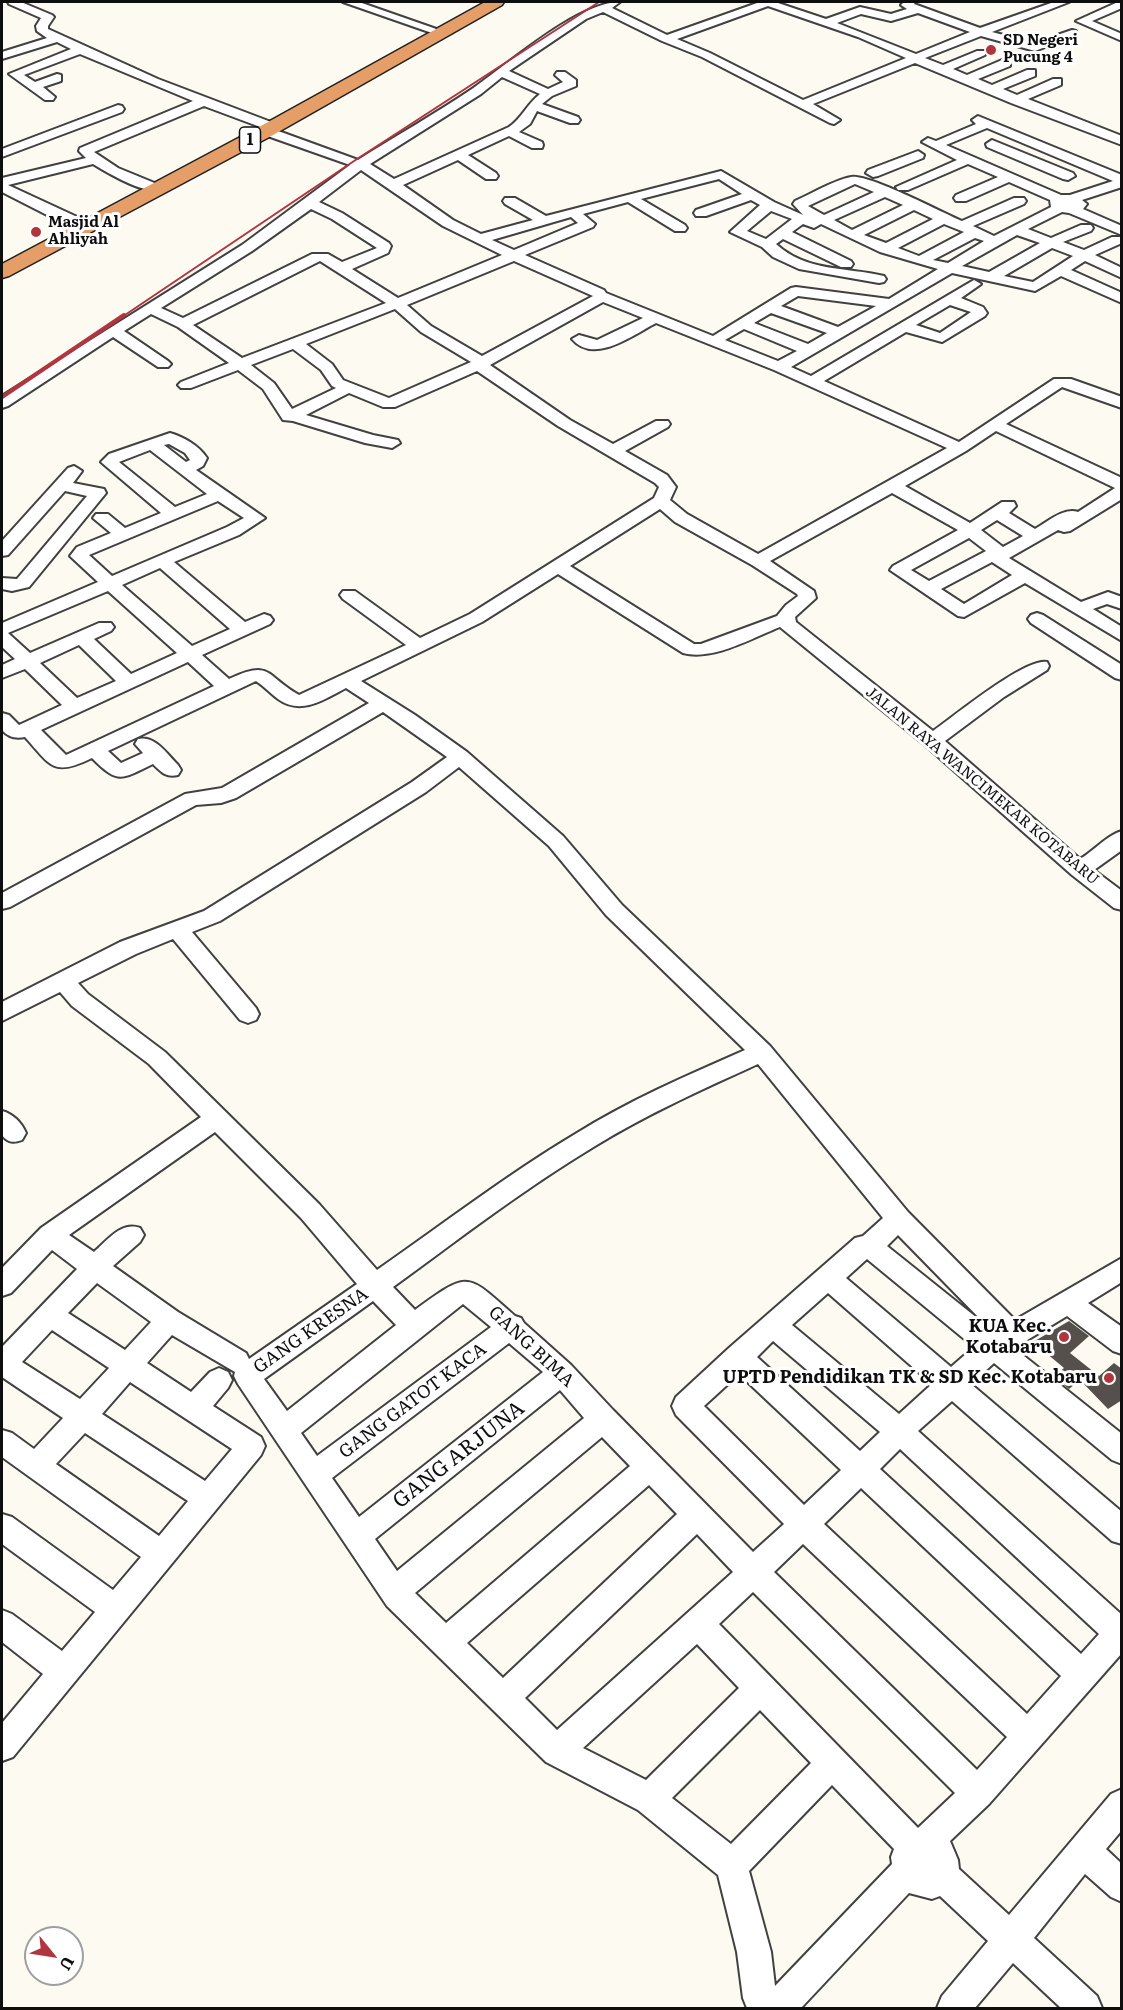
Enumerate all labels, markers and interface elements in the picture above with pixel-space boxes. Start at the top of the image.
place label: SD Negeri Pucung 4 [1003,32,1078,67]
marker: SD Negeri Pucung 4 [984,43,998,57]
road number: 1 [240,127,260,153]
place label: Masjid Al Ahliyah [48,214,119,249]
marker: Masjid Al Ahliyah [29,225,43,239]
street label: JALAN RAYA WANCIMEKAR KOTABARU [862,683,1102,889]
street label: GANG KRESNA [250,1283,372,1379]
street label: GANG BIMA [484,1302,578,1392]
place label: KUA Kec. Kotabaru [966,1316,1052,1358]
marker: KUA Kec. Kotabaru [1057,1330,1071,1344]
street label: GANG GATOT KACA [335,1339,491,1463]
place label: UPTD Pendidikan TK & SD Kec. Kotabaru [723,1367,1097,1389]
marker: UPTD Pendidikan TK & SD Kec. Kotabaru [1102,1371,1116,1385]
street label: GANG ARJUNA [388,1396,530,1514]
north arrow [24,1926,84,1986]
text: U [54,1953,81,1975]

